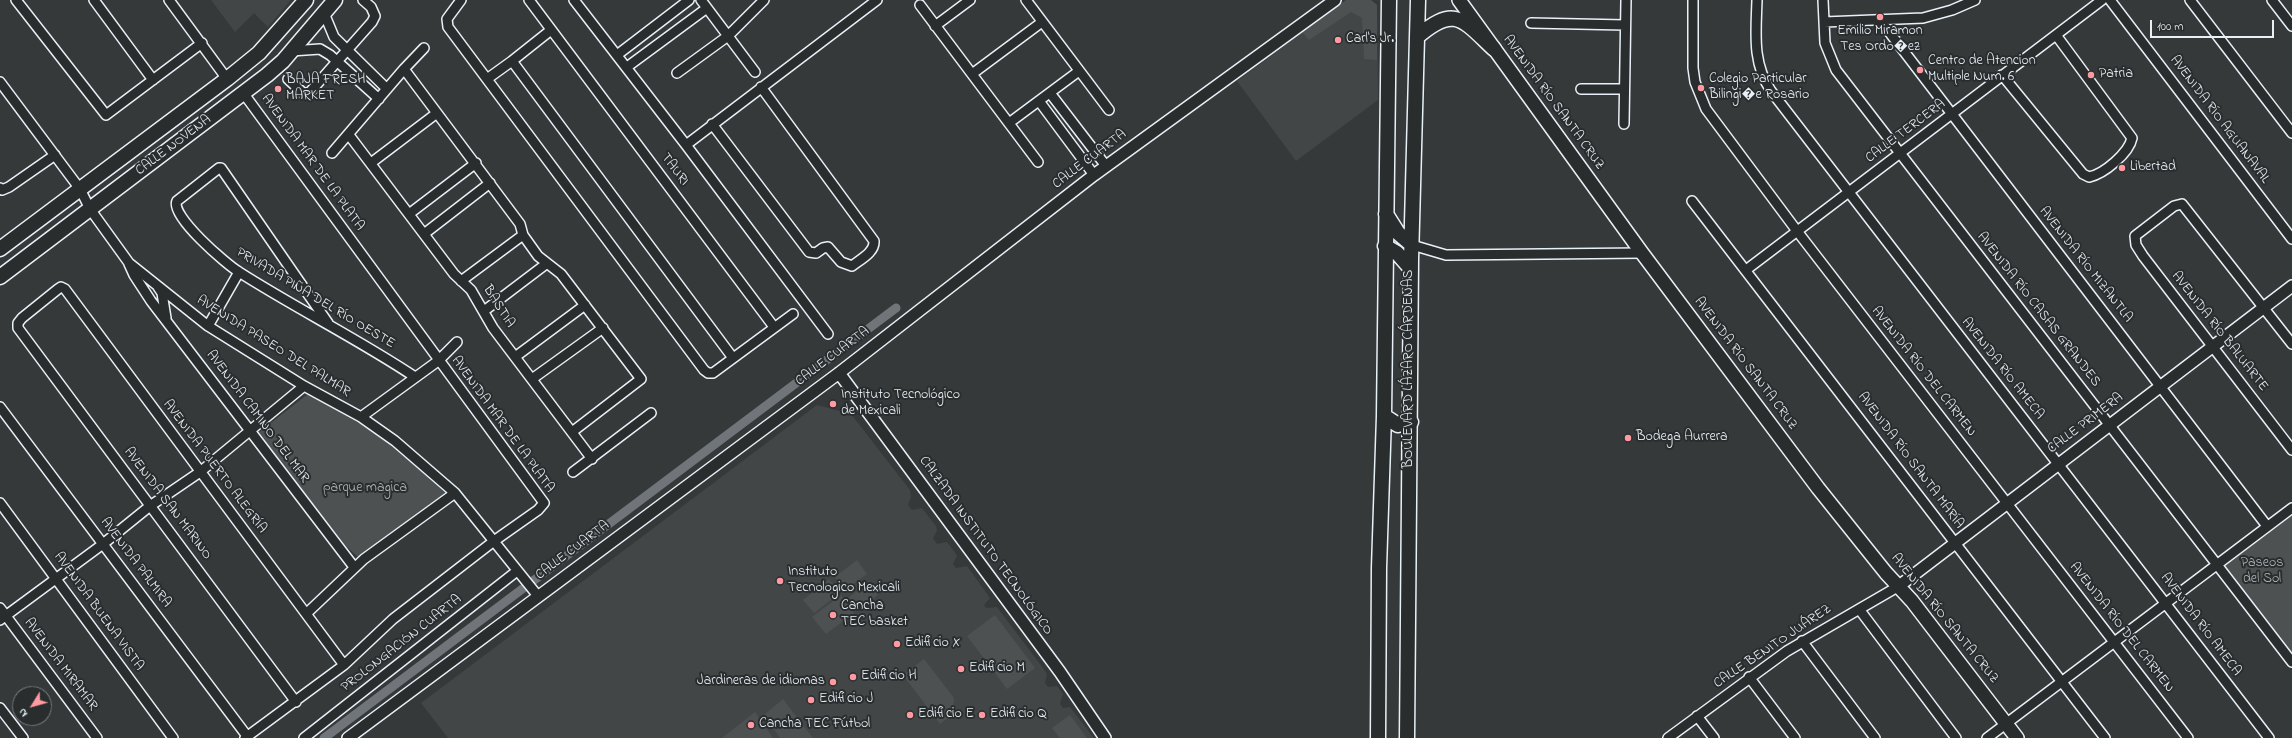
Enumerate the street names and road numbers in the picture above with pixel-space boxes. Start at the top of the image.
street label: AVENIDA RÍO SANTA CRUZ [1499,33,1607,173]
street label: AVENIDA RÍO AGUANAVAL [2165,53,2273,187]
street label: AVENIDA MAR DE LA PLATA [257,92,367,234]
street label: CALLE TERCERA [1863,97,1949,167]
street label: CALLE NOVENA [133,112,215,180]
street label: CALLE CUARTA [1050,127,1130,193]
street label: TAURI [656,150,692,190]
street label: AVENIDA RÍO MIZANTLA [2035,204,2135,326]
street label: AVENIDA RÍO CASAS GRANDES [1972,229,2104,391]
street label: PRIVADA PIÑA DEL RÍO OESTE [233,245,397,353]
street label: AVENIDA RÍO BALUARTE [2167,269,2271,395]
street label: BOULEVARD LÁZARO CÁRDENAS [1402,270,1418,468]
street label: BASTIA [478,283,518,331]
street label: AVENIDA PASEO DEL PALMAR [193,293,353,401]
street label: AVENIDA RÍO SANTA CRUZ [1690,294,1800,434]
street label: AVENIDA RÍO DEL CARMEN [1867,304,1979,440]
street label: AVENIDA RÍO AMECA [1957,315,2047,423]
street label: CALLE CUARTA [793,324,873,390]
street label: AVENIDA CAMINO DEL MAR [202,348,312,486]
street label: AVENIDA MAR DE LA PLATA [447,354,557,496]
street label: AVENIDA RÍO SANTA MARÍA [1853,389,1967,533]
street label: CALLE PRIMERA [2045,390,2127,458]
street label: AVENIDA PUERTO ALEGRÍA [158,397,270,537]
street label: AVENIDA SAN MARINO [119,445,215,563]
street label: CALZADA INSTITUTO TECNOLÓGICO [914,453,1056,639]
street label: AVENIDA PALMIRA [96,515,174,611]
street label: CALLE CUARTA [533,518,613,584]
street label: AVENIDA BUENA VISTA [49,549,147,675]
street label: AVENIDA RÍO SANTA CRUZ [1886,551,2002,687]
street label: AVENIDA RÍO DEL CARMEN [2065,560,2177,696]
street label: AVENIDA RÍO AMECA [2156,570,2244,680]
street label: PROLONGACIÓN CUARTA [338,592,466,696]
street label: CALLE BENITO JUÁREZ [1711,601,1835,693]
street label: AVENIDA MIRAMAR [20,615,100,715]

